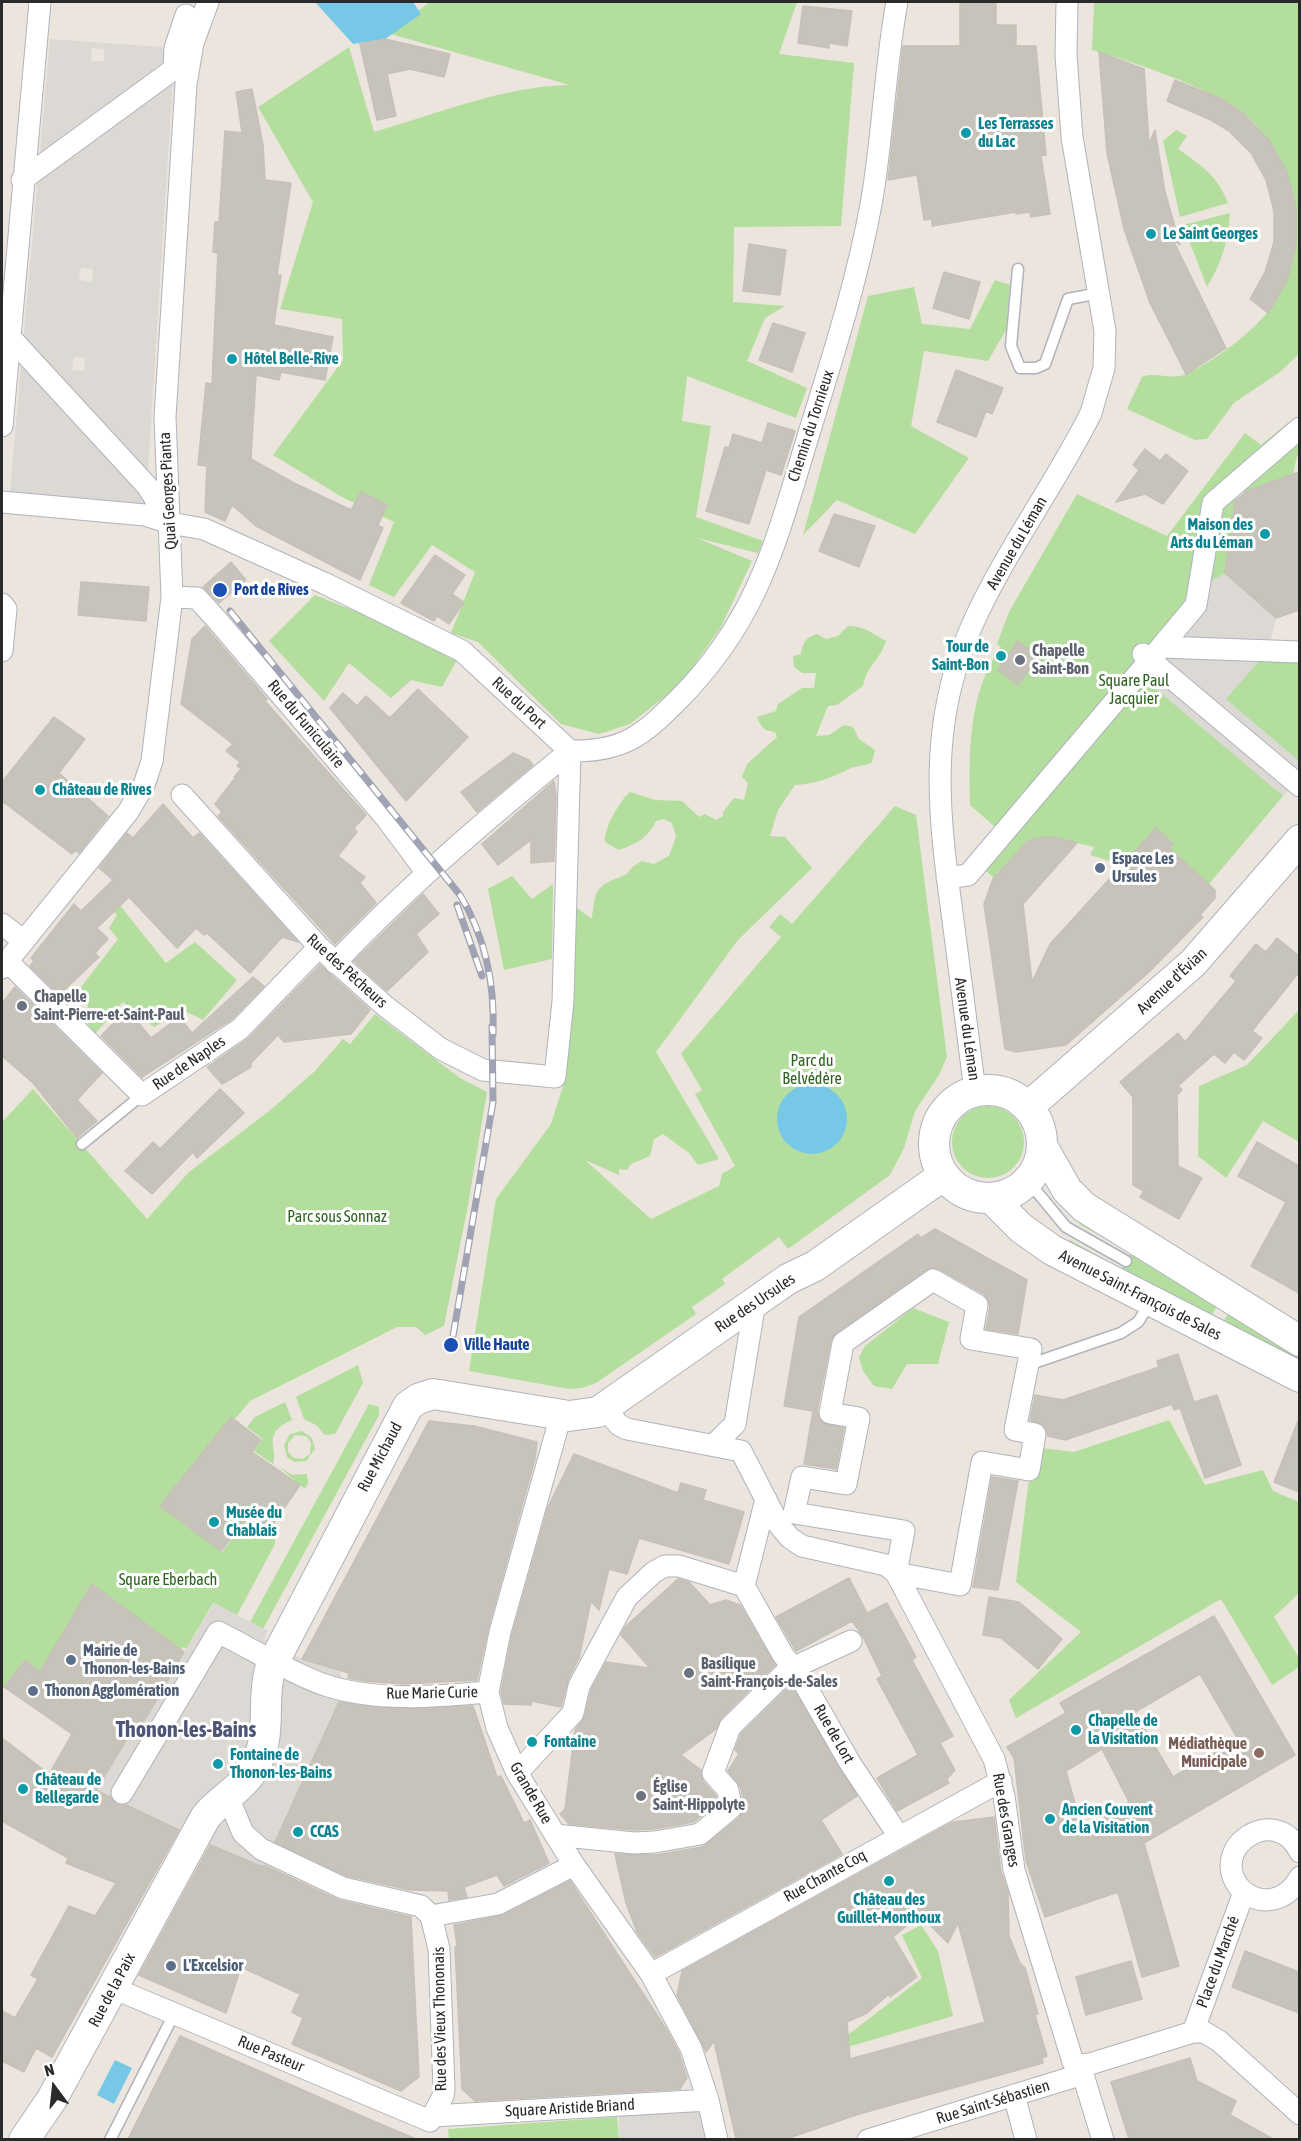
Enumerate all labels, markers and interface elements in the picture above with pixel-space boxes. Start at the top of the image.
place label: Les Terrasses du Lac [978,114,1053,152]
marker: Les Terrasses du Lac [959,126,973,140]
place label: Le Saint Georges [1163,224,1258,244]
marker: Le Saint Georges [1144,227,1158,241]
place label: Hôtel Belle-Rive [244,349,339,369]
marker: Hôtel Belle-Rive [225,352,239,366]
street label: Chemin du Tornieux [784,368,838,484]
street label: Quai Georges Pianta [155,432,181,550]
street label: Avenue du Léman [983,493,1051,593]
place label: Maison des Arts du Léman [1170,515,1253,553]
marker: Maison des Arts du Léman [1258,527,1272,541]
place label: Port de Rives [234,580,309,600]
marker: Port de Rives [211,581,229,599]
place label: Tour de Saint-Bon [932,637,989,675]
place label: Chapelle Saint-Bon [1032,641,1089,679]
marker: Tour de Saint-Bon [994,649,1008,663]
marker: Chapelle Saint-Bon [1013,653,1027,667]
park label: Square Paul Jacquier [1099,671,1169,709]
street label: Rue du Port [488,673,550,733]
street label: Rue du Funiculaire [264,676,348,772]
place label: Château de Rives [52,780,152,800]
marker: Château de Rives [33,783,47,797]
place label: Espace Les Ursules [1112,849,1174,887]
marker: Espace Les Ursules [1093,861,1107,875]
street label: Rue des Pêcheurs [303,930,391,1012]
street label: Avenue d'Évian [1133,944,1211,1018]
street label: Avenue du Léman [950,976,984,1082]
place label: Chapelle Saint-Pierre-et-Saint-Paul [34,987,185,1025]
marker: Chapelle Saint-Pierre-et-Saint-Paul [15,999,29,1013]
street label: Rue de Naples [149,1032,229,1094]
park label: Parc du Belvédère [782,1051,842,1089]
park label: Parc sous Sonnaz [287,1207,387,1227]
street label: Avenue Saint-François de Sales [1056,1246,1224,1344]
street label: Rue des Ursules [711,1269,799,1337]
place label: Ville Haute [464,1335,529,1355]
marker: Ville Haute [442,1336,460,1354]
street label: Rue Michaud [354,1419,406,1495]
place label: Musée du Chablais [226,1503,282,1541]
marker: Musée du Chablais [207,1515,221,1529]
park label: Square Eberbach [119,1570,217,1590]
place label: Mairie de Thonon-les-Bains [83,1641,185,1679]
marker: Mairie de Thonon-les-Bains [64,1653,78,1667]
place label: Basilique Saint-François-de-Sales [701,1654,838,1692]
marker: Basilique Saint-François-de-Sales [682,1666,696,1680]
place label: Thonon Agglomération [45,1681,179,1701]
street label: Rue Marie Curie [386,1683,478,1703]
marker: Thonon Agglomération [26,1684,40,1698]
street label: Rue de Lort [809,1701,859,1767]
place label: Chapelle de la Visitation [1088,1711,1158,1749]
district label: Thonon-les-Bains [116,1717,256,1743]
marker: Chapelle de la Visitation [1069,1723,1083,1737]
place label: Fontaine [544,1732,596,1752]
place label: Médiathèque Municipale [1168,1734,1247,1772]
marker: Fontaine [525,1735,539,1749]
place label: Fontaine de Thonon-les-Bains [230,1745,332,1783]
marker: Médiathèque Municipale [1252,1746,1266,1760]
marker: Fontaine de Thonon-les-Bains [211,1757,225,1771]
street label: Grande Rue [506,1759,556,1827]
place label: Château de Bellegarde [35,1770,101,1808]
street label: Rue des Granges [988,1771,1024,1869]
place label: Église Saint-Hippolyte [653,1777,745,1815]
marker: Château de Bellegarde [16,1782,30,1796]
marker: Église Saint-Hippolyte [634,1789,648,1803]
place label: Ancien Couvent de la Visitation [1062,1800,1153,1838]
marker: Ancien Couvent de la Visitation [1043,1812,1057,1826]
place label: CCAS [310,1822,339,1842]
marker: CCAS [291,1825,305,1839]
street label: Rue Chante Coq [780,1845,870,1907]
marker: Château des Guillet-Monthoux [882,1874,896,1888]
place label: Château des Guillet-Monthoux [837,1890,941,1928]
street label: Place du Marché [1193,1914,1243,2010]
street label: Rue des Vieux Thononais [429,1946,451,2092]
street label: Rue de la Paix [84,1950,140,2030]
place label: L'Excelsior [183,1956,243,1976]
marker: L'Excelsior [164,1959,178,1973]
street label: Rue Pasteur [235,2031,307,2077]
north arrow [24,2057,84,2117]
text: N [42,2060,56,2080]
street label: Rue Saint-Sébastien [934,2076,1052,2128]
street label: Square Aristide Briand [505,2095,635,2121]

